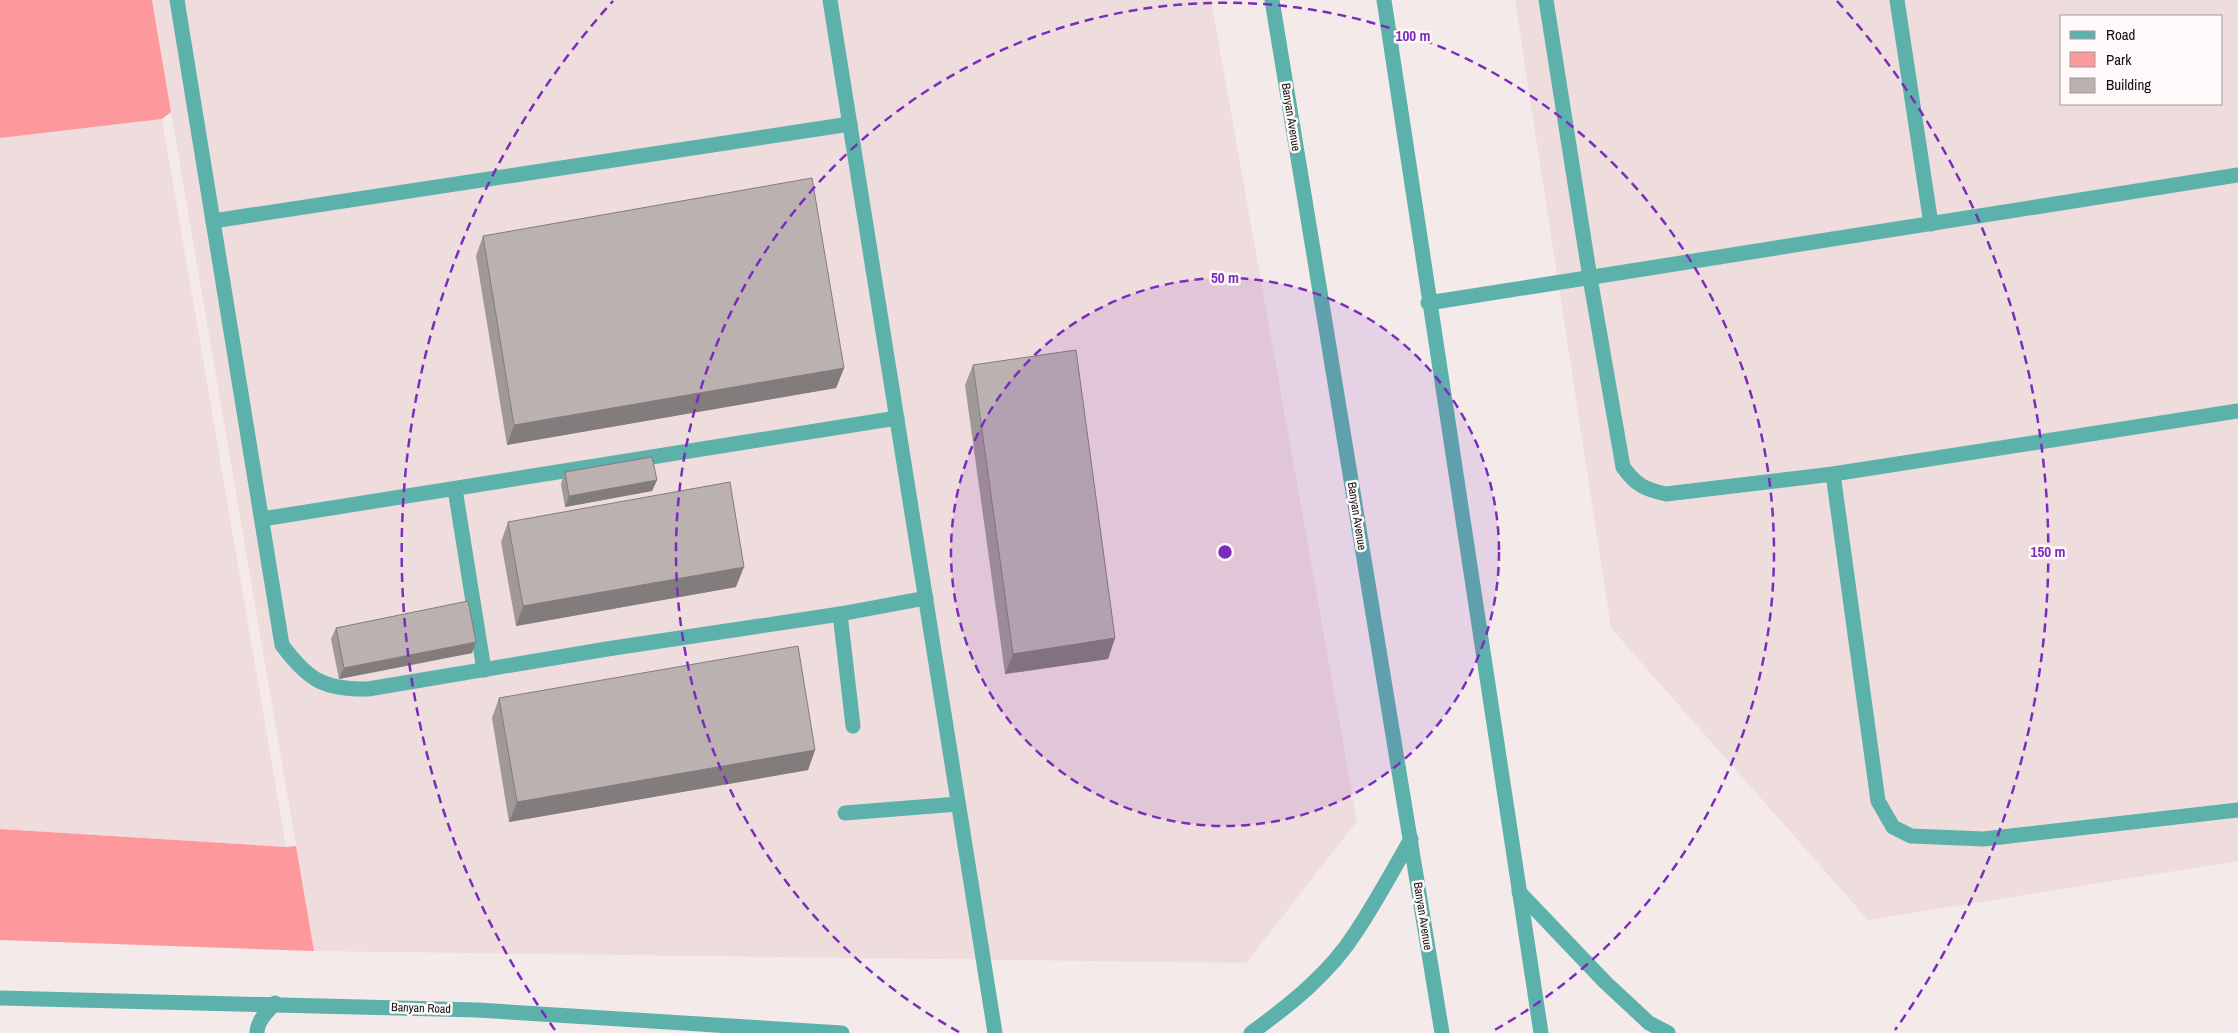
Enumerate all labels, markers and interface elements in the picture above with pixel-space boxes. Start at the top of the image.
legend [2060,15,2223,105]
text: Road [2106,24,2135,45]
text: 100 m [1396,25,1430,46]
text: Park [2106,49,2132,70]
text: Building [2106,74,2151,95]
street label: Banyan Avenue [1278,82,1304,152]
text: 50 m [1211,267,1239,288]
street label: Banyan Avenue [1344,481,1370,551]
text: 150 m [2031,541,2065,562]
centre of rings [1216,543,1234,561]
street label: Banyan Avenue [1410,881,1436,951]
street label: Banyan Road [391,999,451,1017]

